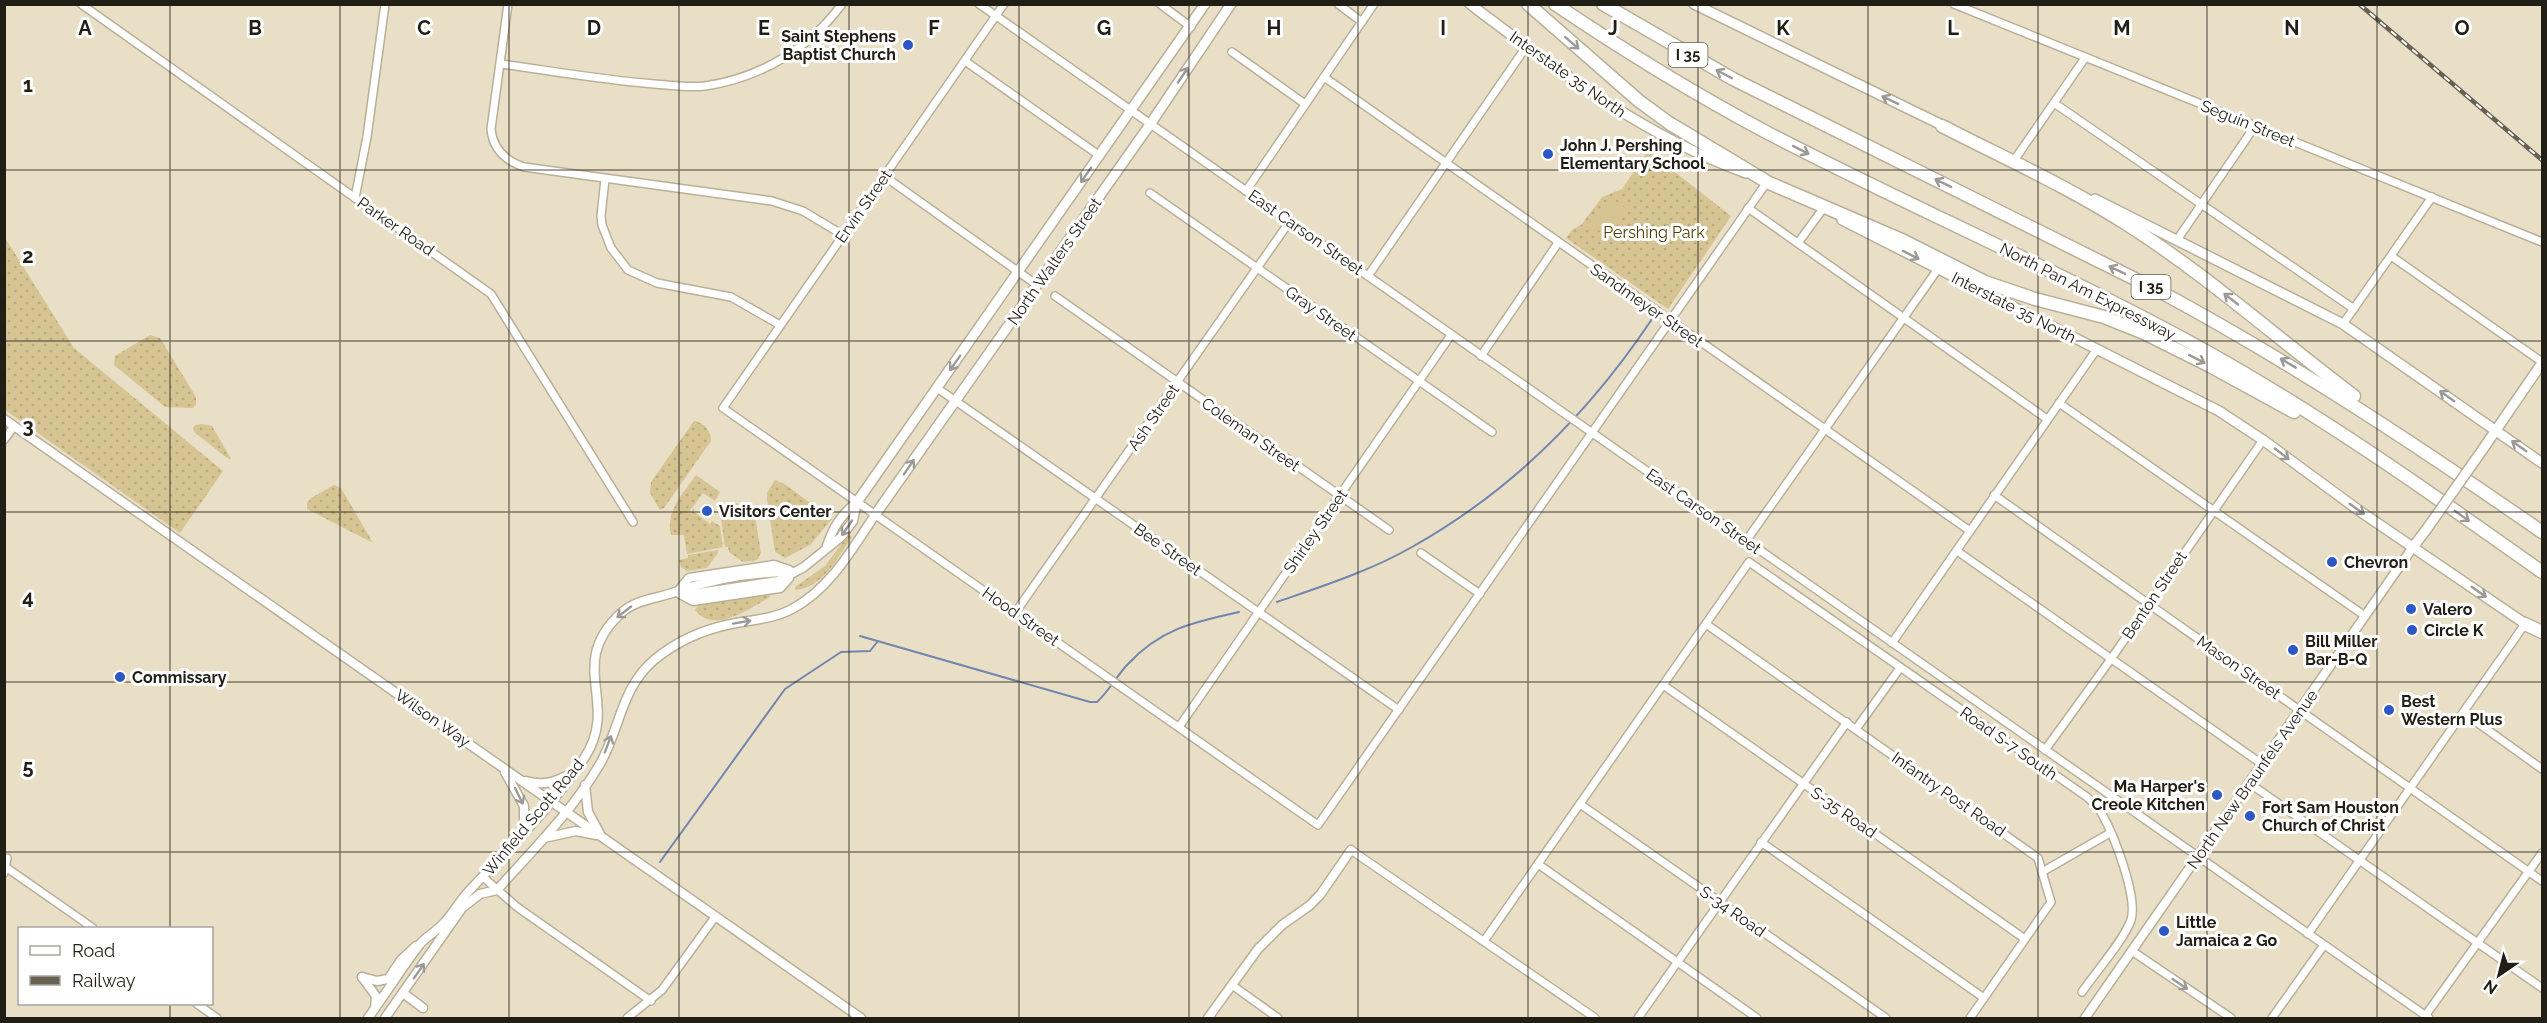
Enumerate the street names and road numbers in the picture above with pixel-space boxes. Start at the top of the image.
street label: Interstate 35 North [1506,27,1629,122]
road number: I 35 [1668,43,1708,67]
street label: Seguin Street [2198,96,2298,151]
street label: Ervin Street [831,165,896,247]
street label: East Carson Street [1245,186,1367,280]
street label: Parker Road [354,193,438,260]
street label: North Walters Street [1003,194,1106,329]
street label: North Pan Am Expressway [1997,239,2179,344]
street label: Sandmeyer Street [1587,259,1707,352]
street label: Interstate 35 North [1948,268,2079,347]
road number: I 35 [2132,275,2170,299]
street label: Gray Street [1282,282,1360,345]
street label: Ash Street [1124,380,1183,454]
street label: Coleman Street [1198,394,1304,476]
street label: East Carson Street [1643,465,1765,559]
street label: Shirley Street [1279,485,1352,577]
street label: Bee Street [1130,519,1206,580]
street label: Benton Street [2118,547,2191,643]
street label: Hood Street [979,583,1063,650]
street label: Mason Street [2193,632,2285,704]
street label: Wilson Way [391,685,474,752]
street label: North New Braunfels Avenue [2183,686,2322,872]
street label: Road S-7 South [1956,703,2061,784]
street label: Infantry Post Road [1888,748,2009,841]
street label: Winfield Scott Road [479,755,588,879]
street label: S-35 Road [1807,783,1880,842]
street label: S-34 Road [1696,882,1769,941]

